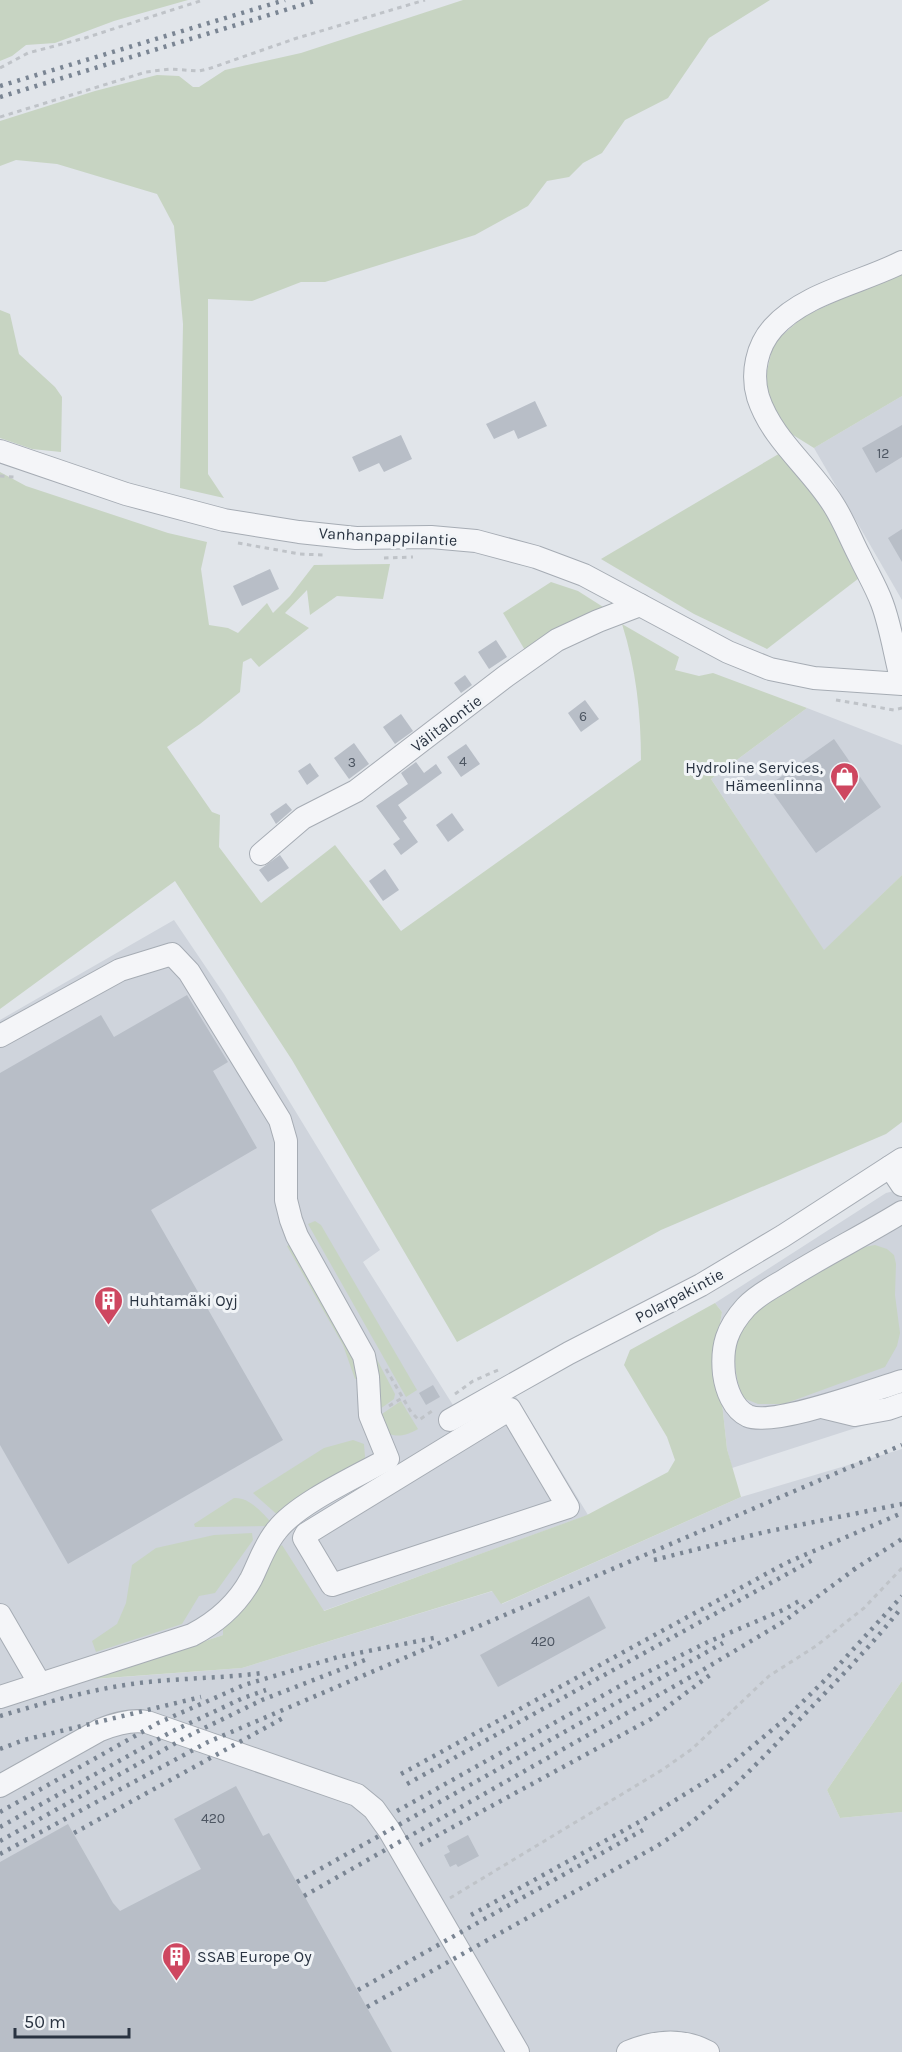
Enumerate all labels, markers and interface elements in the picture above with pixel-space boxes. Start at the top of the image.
house number: 12 [877,445,889,462]
street label: Vanhanpappilantie [318,523,458,550]
street label: Välitalontie [407,691,485,756]
house number: 6 [579,708,587,725]
house number: 4 [459,753,467,770]
house number: 3 [348,754,356,771]
place label: Hydroline Services, Hämeenlinna [685,758,823,795]
shop icon: Hydroline Services, Hämeenlinna [828,760,860,802]
street label: Polarpakintie [632,1264,727,1327]
building icon: Huhtamäki Oyj [92,1284,124,1326]
place label: Huhtamäki Oyj [129,1291,238,1310]
house number: 420 [531,1633,555,1650]
house number: 420 [201,1810,225,1827]
building icon: SSAB Europe Oy [160,1940,192,1982]
place label: SSAB Europe Oy [197,1947,312,1966]
scale bar [15,2001,129,2039]
text: 50 m [24,2011,66,2033]

